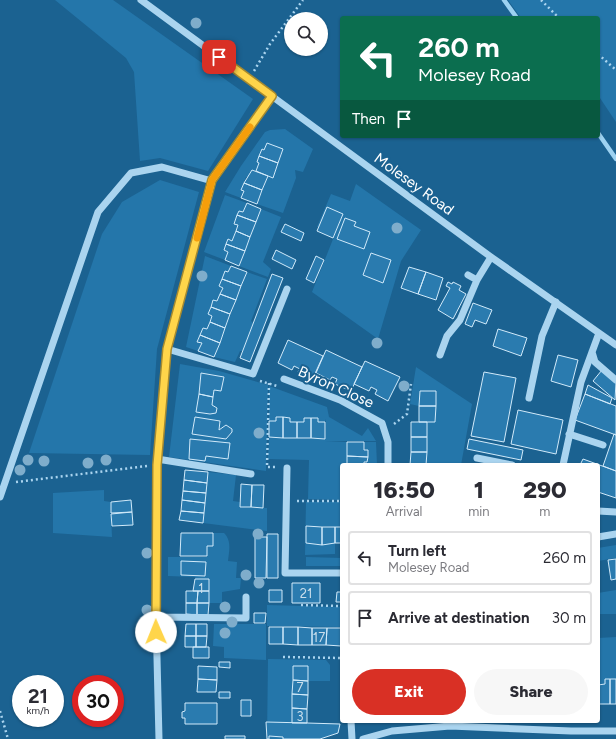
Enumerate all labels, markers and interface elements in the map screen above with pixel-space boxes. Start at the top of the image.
map controls [284,12,328,56]
button: search [284,12,328,56]
text: 260 m [418,30,500,64]
icon: left [352,32,404,84]
pin [202,40,236,74]
icon: arrive [208,46,230,68]
text: Molesey Road [418,64,531,86]
icon: arrive [393,108,415,130]
text: Then [352,110,385,128]
street label: Molesey Road [371,149,457,219]
street label: Byron Close [295,362,377,412]
text: 16:50 [373,475,435,504]
text: 1 [474,475,484,504]
text: 290 [523,475,567,504]
text: Arrival [386,504,422,519]
text: min [468,504,490,519]
text: m [539,504,550,519]
text: Turn left [388,542,446,560]
icon: left [354,547,376,569]
text: 260 m [543,549,586,567]
text: Molesey Road [388,560,469,575]
house number: 1 [198,581,204,596]
house number: 21 [300,586,312,601]
icon: arrive [354,607,376,629]
text: Arrive at destination [388,609,529,627]
text: 30 m [552,609,586,627]
position arrow [135,611,177,653]
house number: 17 [313,630,325,645]
button: Exit [352,669,466,715]
button: Share [474,669,588,715]
speed limit sign: 30 [72,675,124,727]
house number: 7 [297,680,304,695]
text: 21 [28,684,48,708]
text: km/h [27,704,49,717]
house number: 3 [296,709,304,724]

